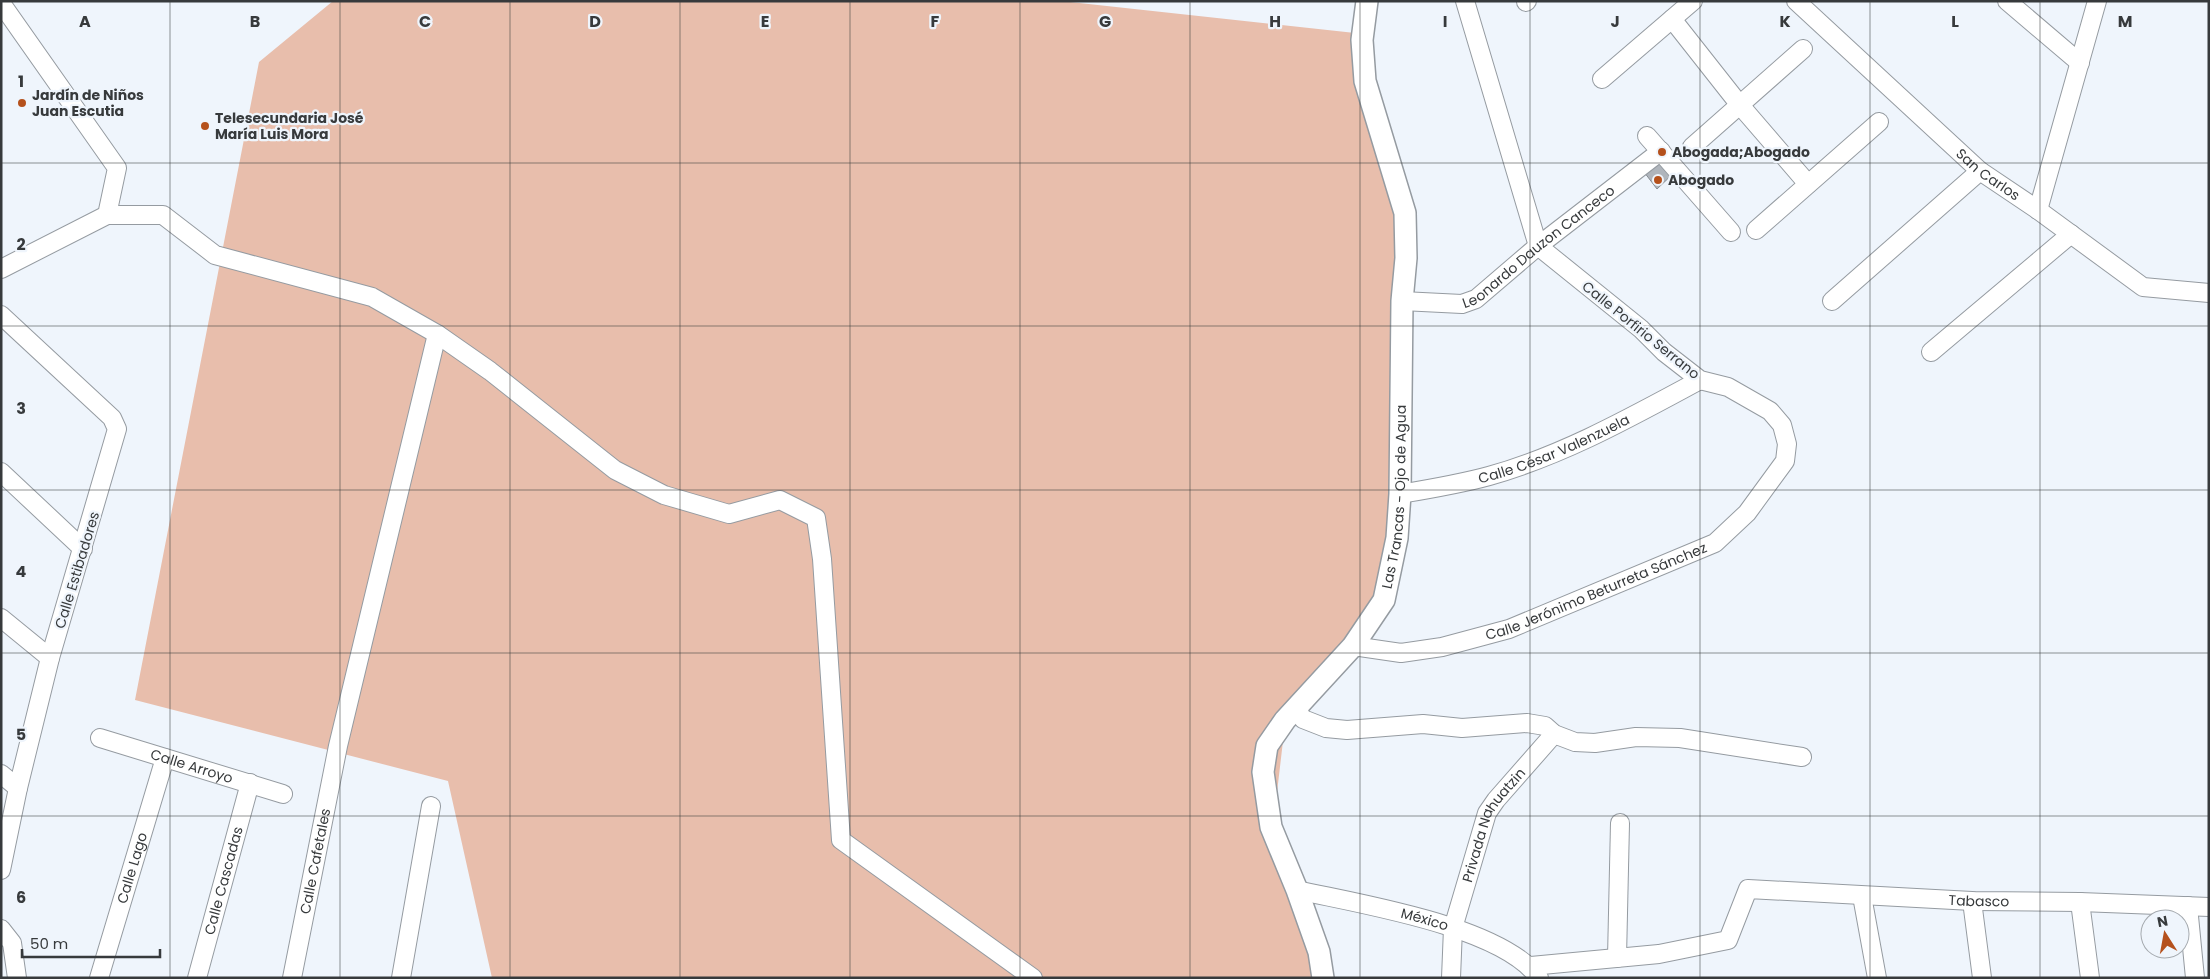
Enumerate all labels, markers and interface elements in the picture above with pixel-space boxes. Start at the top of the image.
text: A [79,10,91,33]
text: B [250,10,260,33]
text: C [419,10,431,33]
text: D [589,10,601,33]
text: E [761,10,769,33]
text: F [931,10,940,33]
text: G [1099,10,1111,33]
text: H [1269,10,1281,33]
text: I [1443,10,1447,33]
text: J [1610,10,1620,33]
text: K [1779,10,1791,33]
text: L [1951,10,1959,33]
text: M [2118,10,2132,33]
text: 1 [18,70,24,93]
place label: Jardín de Niños Juan Escutia [32,85,144,121]
marker: Jardín de Niños Juan Escutia [16,97,28,109]
place label: Telesecundaria José María Luis Mora [215,108,364,144]
marker: Telesecundaria José María Luis Mora [199,120,211,132]
place label: Abogada;Abogado [1672,142,1810,162]
street label: San Carlos [1952,144,2024,205]
marker: Abogada;Abogado [1656,146,1668,158]
place label: Abogado [1668,170,1734,190]
marker: Abogado [1652,174,1664,186]
street label: Leonardo Dauzon Canceco [1460,180,1619,313]
text: 2 [16,233,26,256]
street label: Calle Porfirio Serrano [1578,276,1704,384]
text: 3 [16,397,26,420]
street label: Las Trancas - Ojo de Agua [1377,405,1411,590]
street label: Calle César Valenzuela [1476,409,1633,488]
street label: Calle Estibadores [50,509,104,631]
street label: Calle Jerónimo Beturreta Sánchez [1483,538,1710,645]
text: 4 [16,560,27,583]
text: 5 [16,723,26,746]
street label: Calle Arroyo [148,744,236,788]
street label: Privada Nahuatzin [1457,763,1530,885]
street label: Calle Cafetales [295,807,335,916]
street label: Calle Cascadas [199,824,248,937]
street label: Calle Lago [112,830,152,906]
text: 6 [16,886,26,909]
street label: Tabasco [1948,890,2009,911]
street label: México [1399,903,1451,936]
north arrow [2140,909,2190,959]
text: N [2155,910,2170,932]
scale bar [22,926,160,958]
text: 50 m [30,933,68,954]

